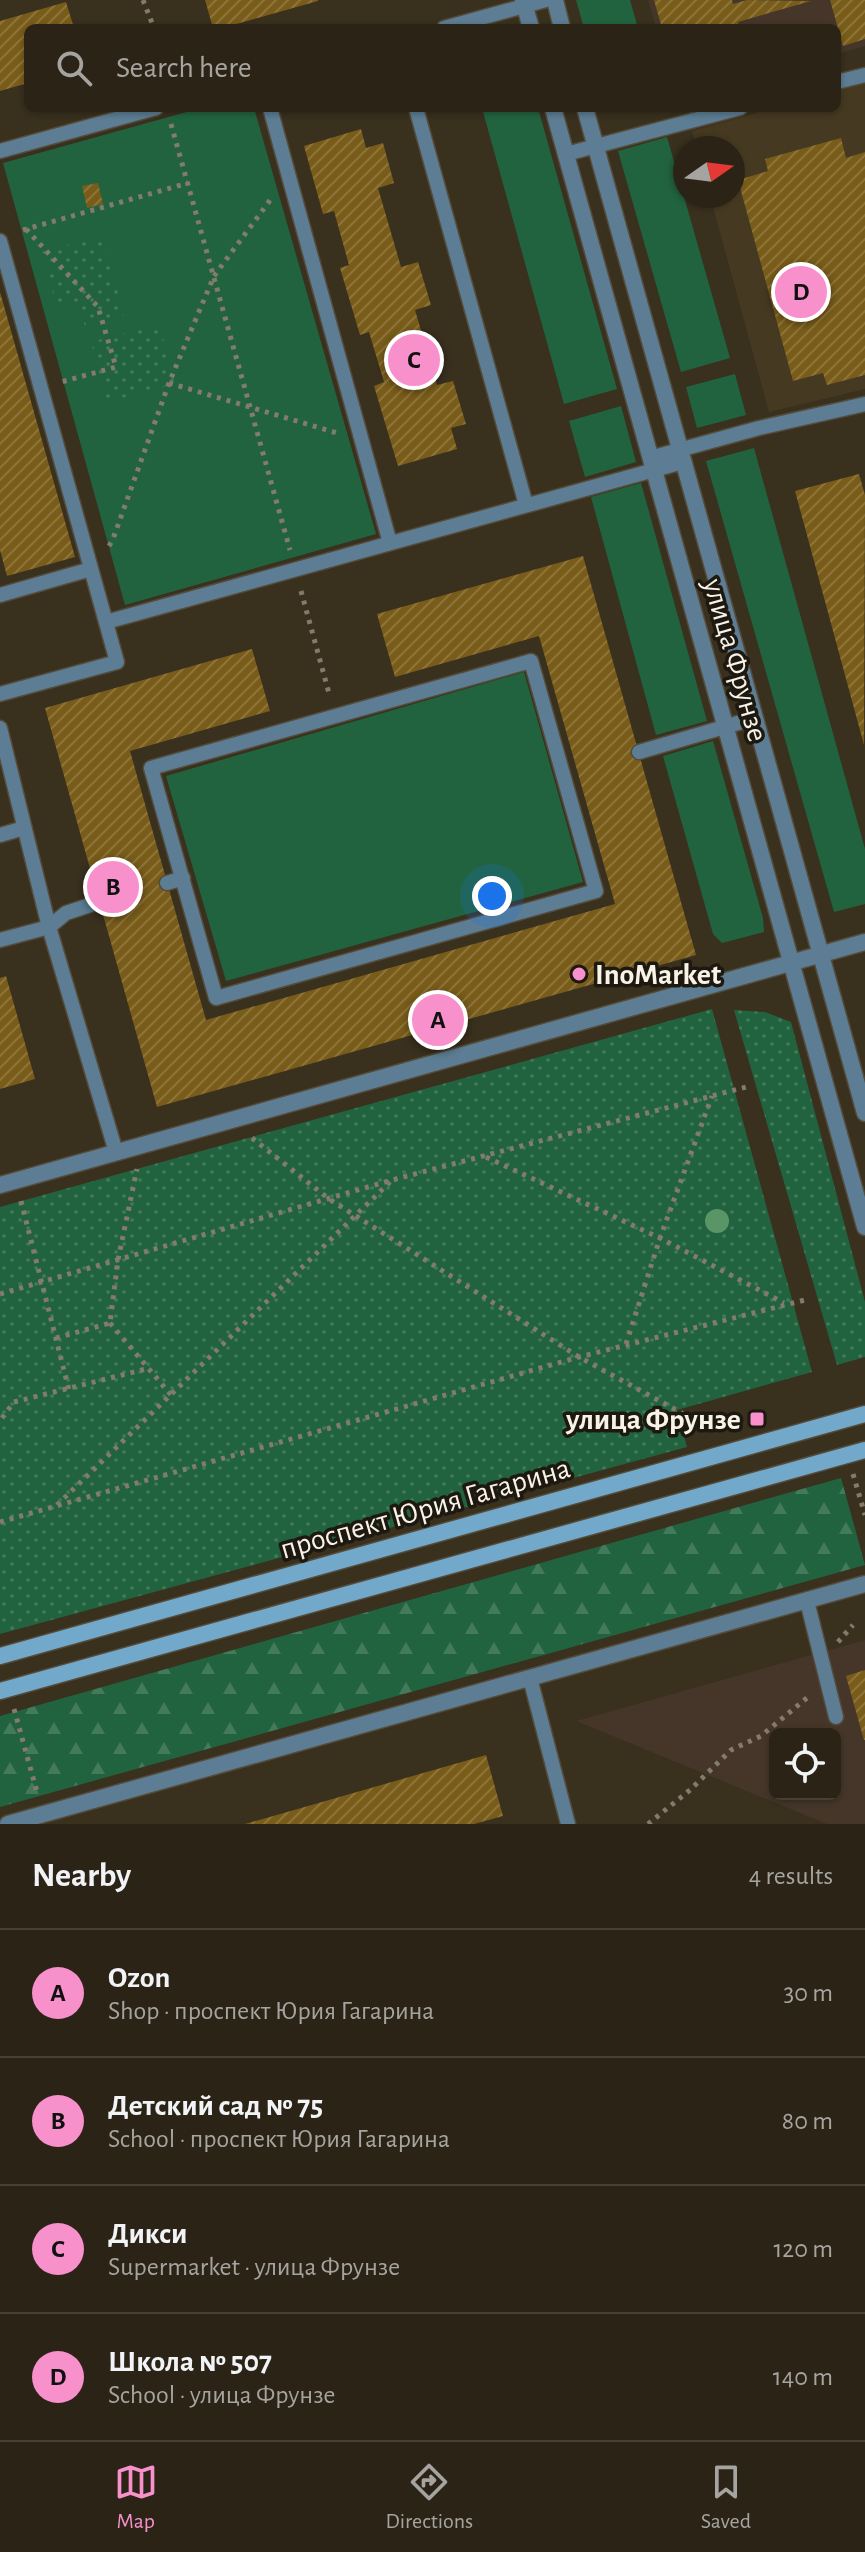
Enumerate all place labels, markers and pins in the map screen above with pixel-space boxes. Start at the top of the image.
pin: D [775,262,827,322]
pin: C [388,330,440,390]
pin: B [87,857,139,917]
place label: InoMarket [595,960,721,990]
marker: InoMarket [570,965,588,983]
pin: A [412,990,464,1050]
place label: улица Фрунзе [565,1405,741,1435]
marker: улица Фрунзе [748,1410,766,1428]

